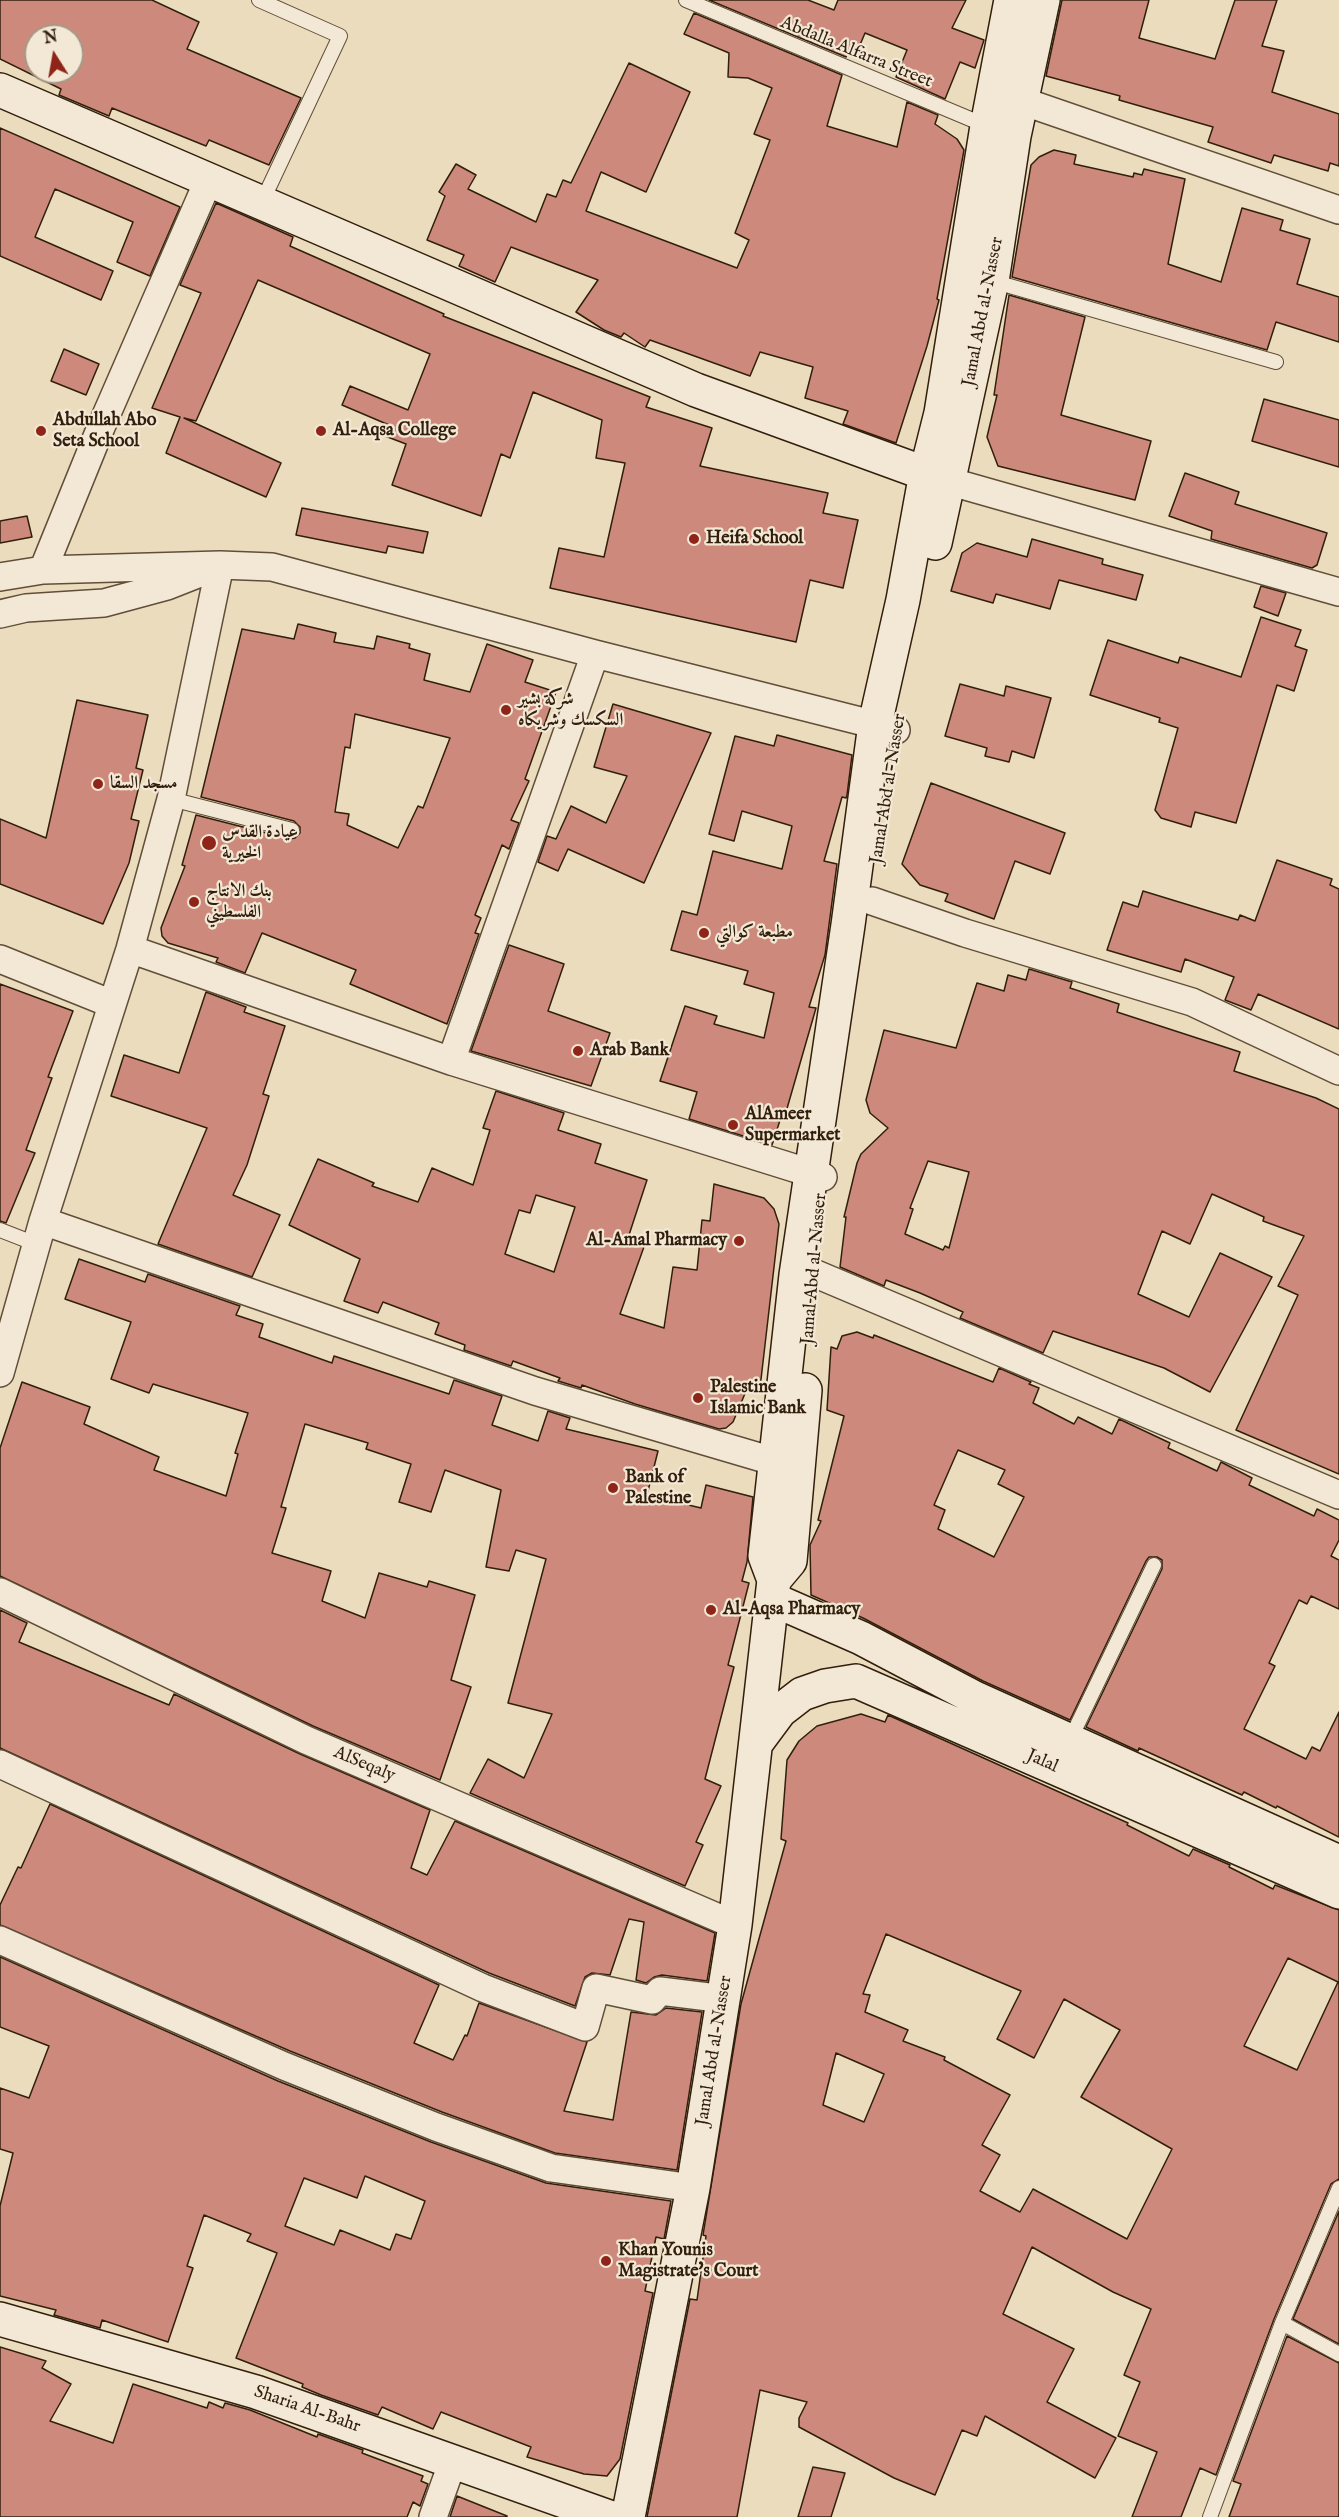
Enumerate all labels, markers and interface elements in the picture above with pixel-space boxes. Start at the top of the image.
street label: Abdalla Alfarra Street [777,13,935,93]
north arrow [24,24,84,84]
text: N [42,27,60,49]
street label: Jamal Abd al-Nasser [959,235,1009,389]
place label: ِAbdullah Abo Seta School [53,410,156,452]
place label: Al-Aqsa College [333,420,456,442]
marker: ِAbdullah Abo Seta School [34,424,48,438]
marker: Al-Aqsa College [314,424,328,438]
place label: Heifa School [706,528,803,550]
marker: Heifa School [687,532,701,546]
place label: شركة بشير السكسك وشريكاه [518,689,623,732]
marker: شركة بشير السكسك وشريكاه [499,703,513,717]
street label: Jamal Abd al-Nasser [866,712,912,866]
place label: مسجد السقا [110,773,177,795]
marker: مسجد السقا [91,777,105,791]
place label: عيادة القدس الخيرية [222,822,298,864]
marker: عيادة القدس الخيرية [200,834,218,852]
place label: بنك الانتاج الفلسطيني [206,881,272,924]
marker: بنك الانتاج الفلسطيني [187,895,201,909]
place label: مطبعة كوالتي [716,922,793,944]
marker: مطبعة كوالتي [697,926,711,940]
place label: Arab Bank [590,1040,669,1062]
marker: Arab Bank [571,1044,585,1058]
place label: AlAmeer Supermarket [745,1104,840,1146]
marker: AlAmeer Supermarket [726,1118,740,1132]
street label: Jamal Abd al-Nasser [798,1192,832,1346]
place label: Al-Amal Pharmacy [586,1230,727,1252]
marker: Al-Amal Pharmacy [732,1234,746,1248]
place label: Palestine Islamic Bank [710,1377,806,1420]
marker: Palestine Islamic Bank [691,1391,705,1405]
place label: Bank of Palestine [625,1467,691,1510]
marker: Bank of Palestine [606,1481,620,1495]
place label: Al-Aqsa Pharmacy [723,1599,860,1621]
marker: Al-Aqsa Pharmacy [704,1603,718,1617]
street label: AlSeqaly [330,1742,398,1788]
street label: Jalal [1023,1746,1061,1778]
street label: Jamal Abd al-Nasser [692,1974,738,2128]
place label: Khan Younis Magistrate's Court [618,2240,758,2282]
marker: Khan Younis Magistrate's Court [599,2254,613,2268]
street label: Sharia Al-Bahr [251,2382,363,2438]

